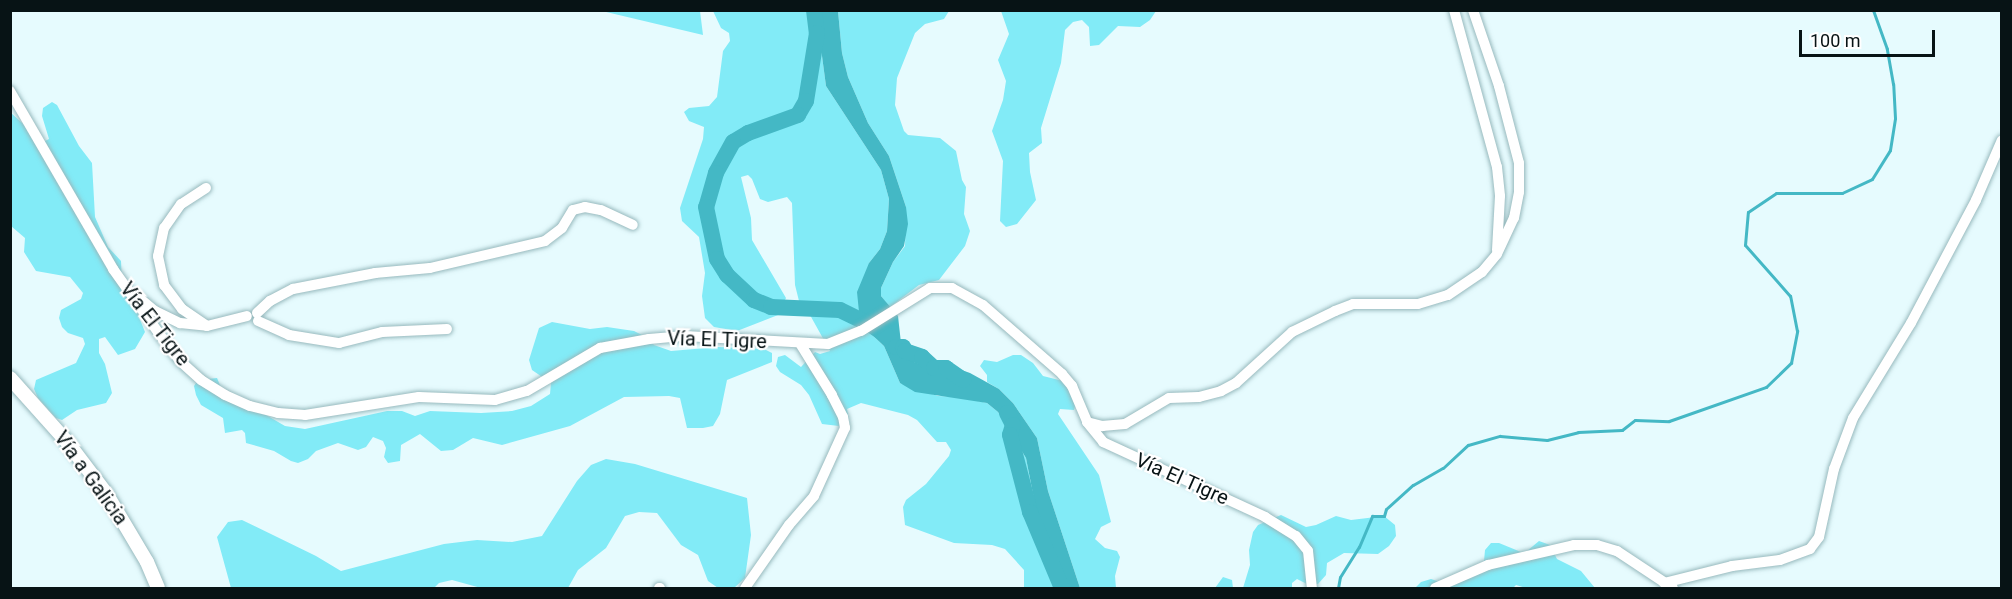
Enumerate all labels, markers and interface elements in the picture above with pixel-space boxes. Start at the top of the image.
scale bar [1802,18,1938,56]
text: 100 m [1810,30,1861,51]
street label: Vía El Tigre [115,277,195,371]
street label: Vía El Tigre [667,326,767,354]
street label: Vía a Galicia [49,427,133,529]
street label: Vía El Tigre [1131,448,1233,510]

